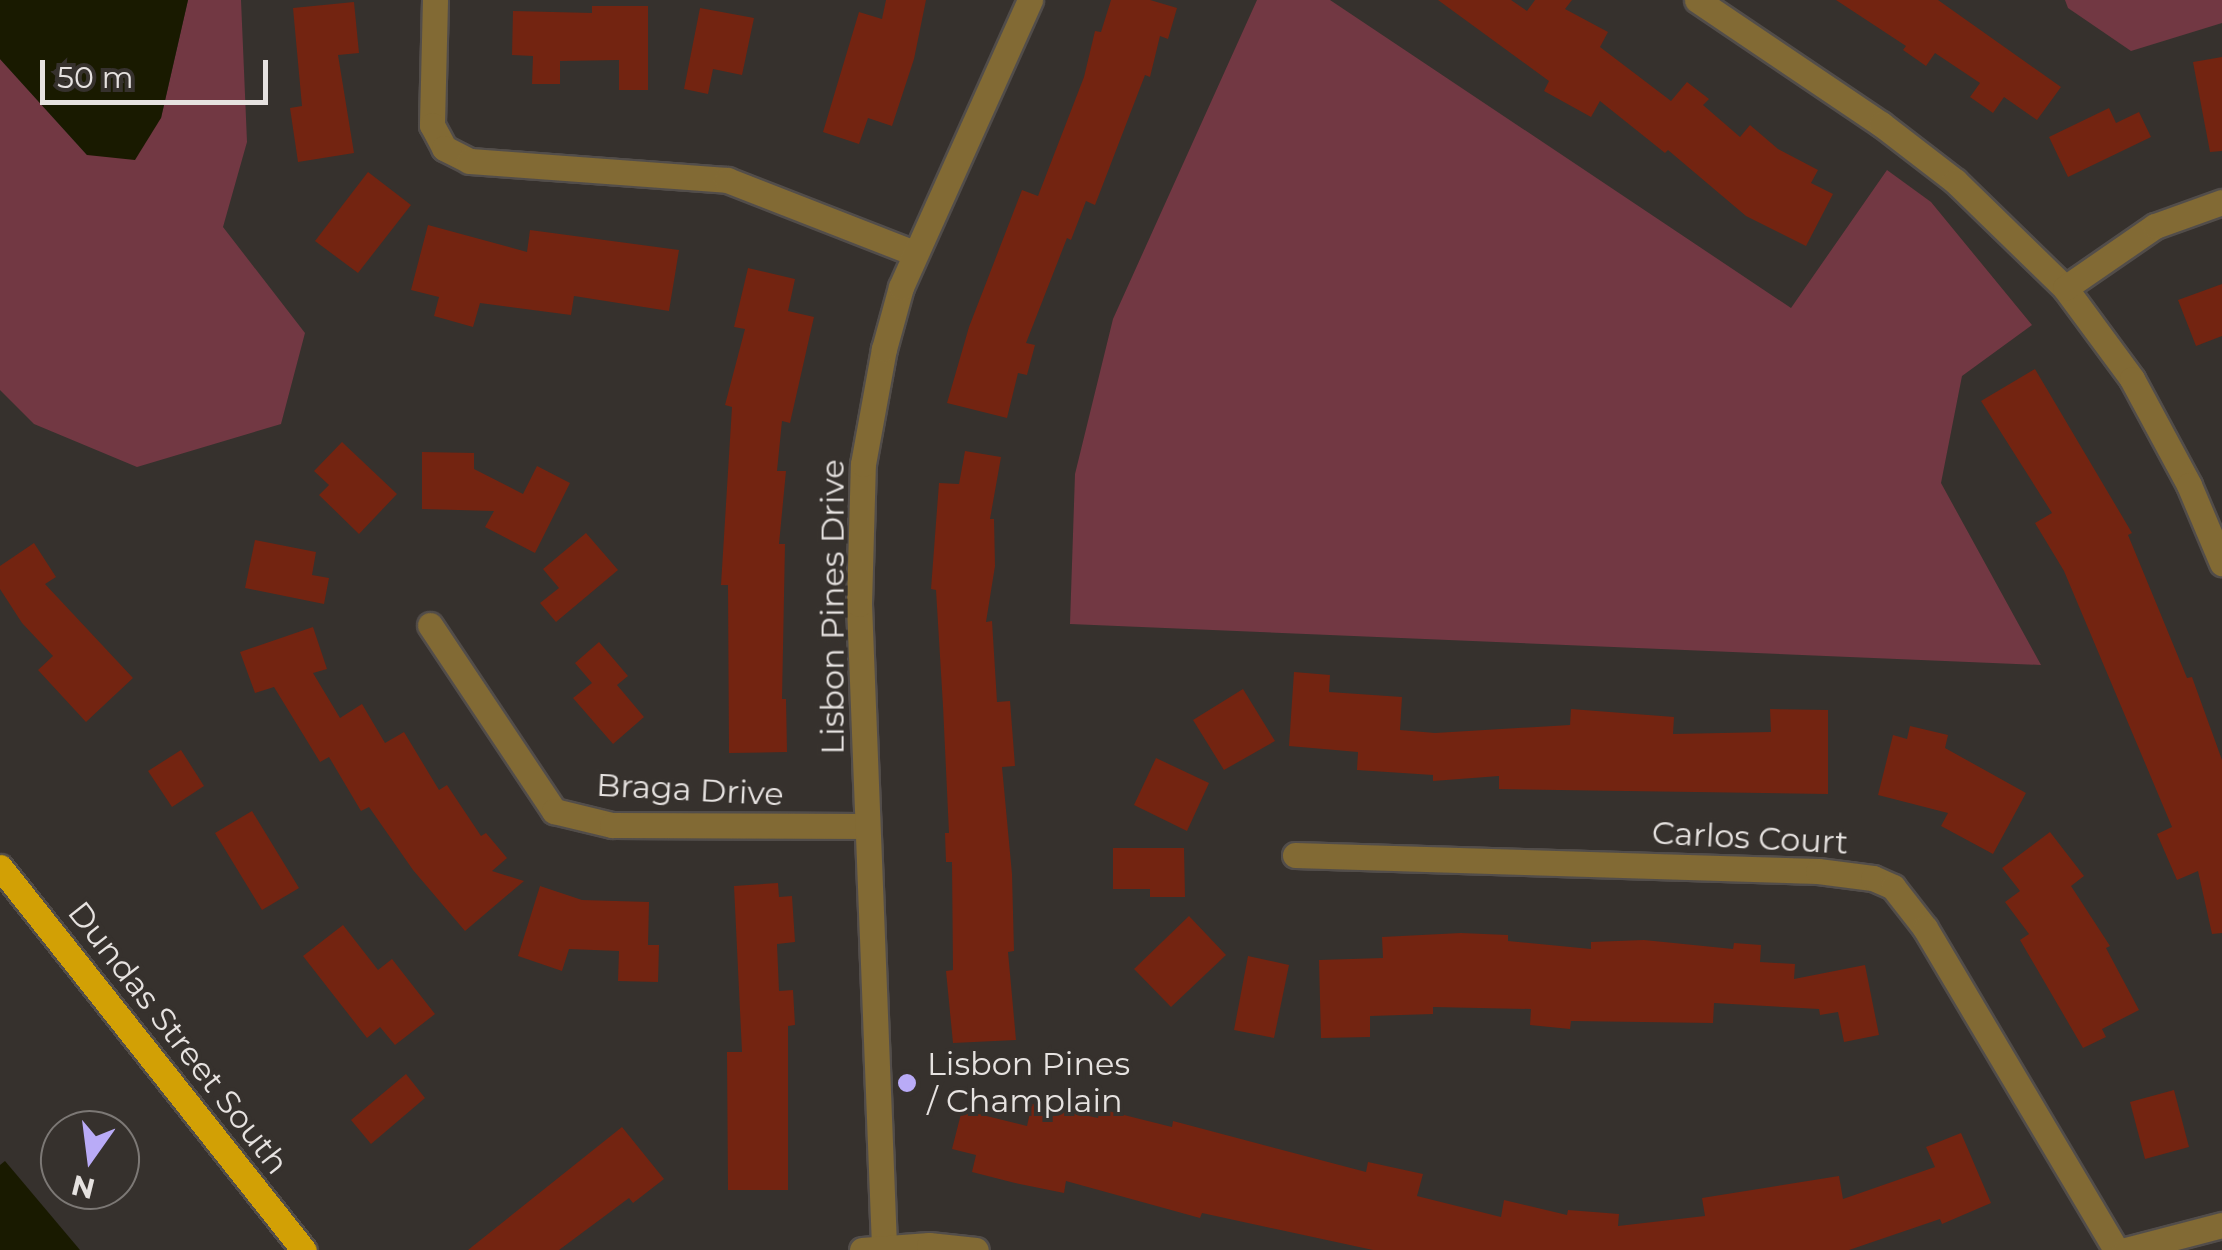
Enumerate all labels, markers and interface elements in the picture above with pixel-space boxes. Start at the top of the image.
scale bar [45,40,272,102]
text: 50 m [57,59,134,96]
street label: Lisbon Pines Drive [814,459,852,755]
street label: Braga Drive [595,766,785,814]
street label: Carlos Court [1651,814,1849,862]
street label: Dundas Street South [60,894,296,1182]
place label: Lisbon Pines / Champlain [927,1046,1130,1121]
marker: Lisbon Pines / Champlain [896,1072,918,1094]
north arrow [40,1110,140,1210]
text: N [68,1168,98,1206]

